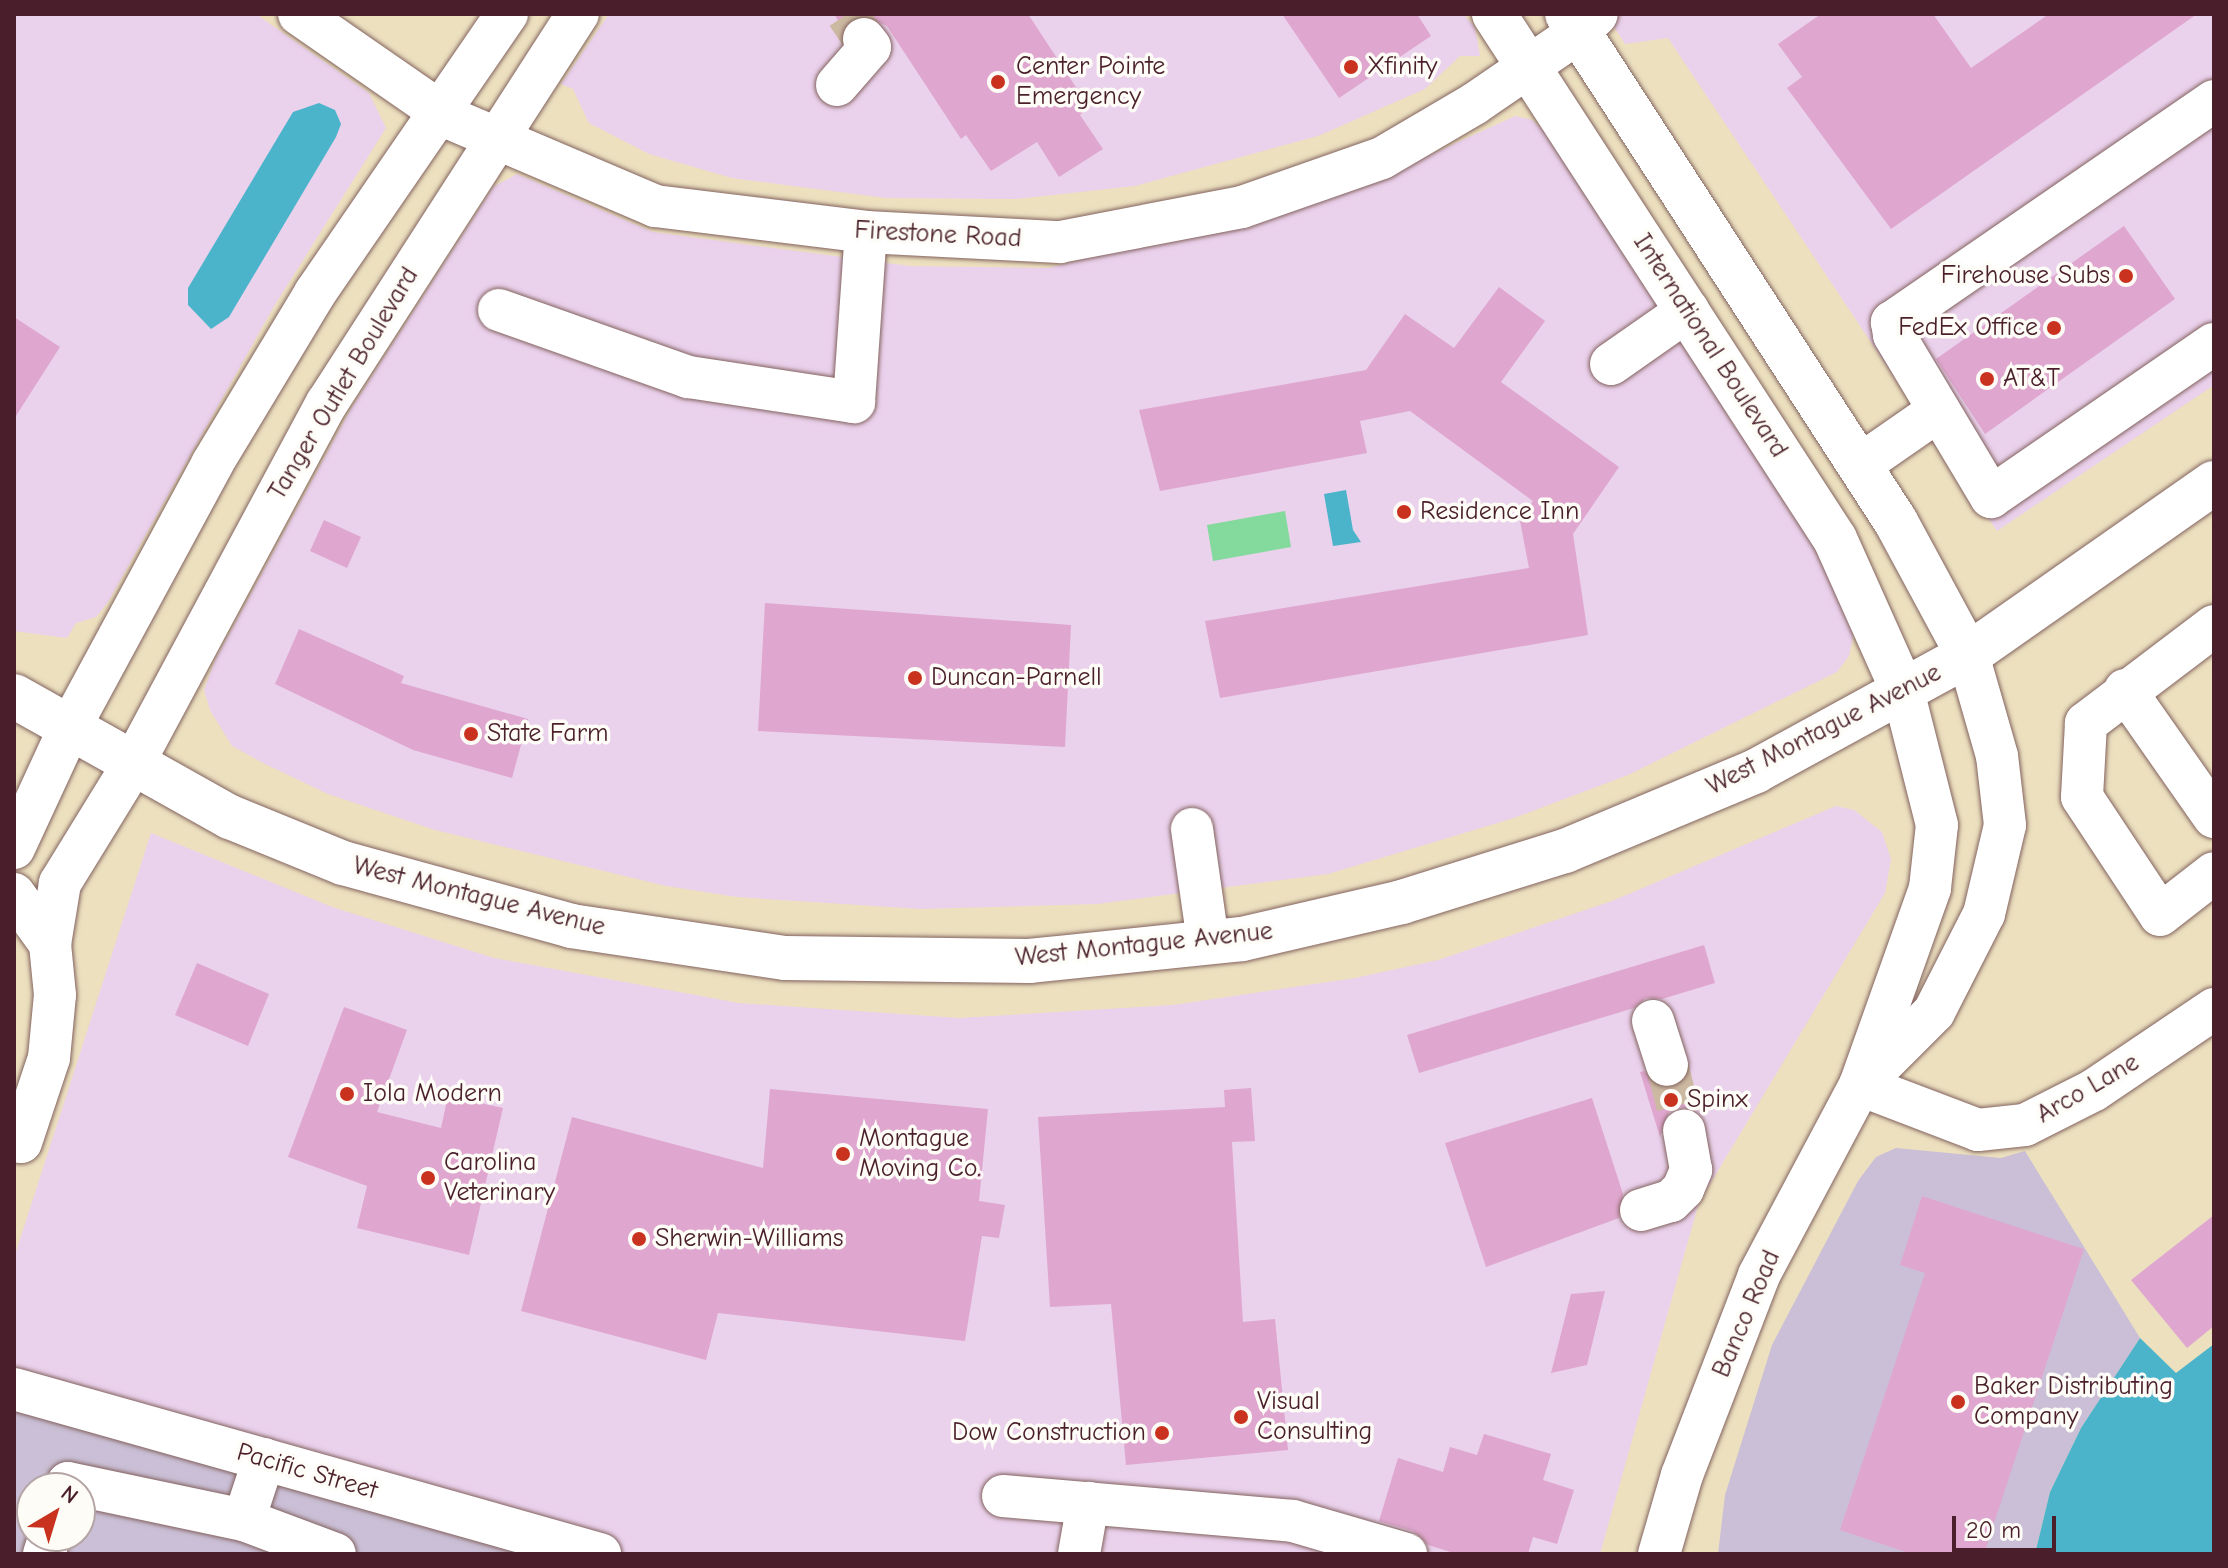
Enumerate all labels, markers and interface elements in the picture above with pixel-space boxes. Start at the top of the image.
place label: Center Pointe Emergency [1016,51,1165,112]
place label: Xfinity [1367,51,1437,83]
marker: Xfinity [1342,58,1360,76]
marker: Center Pointe Emergency [987,71,1009,93]
street label: Firestone Road [854,215,1022,255]
street label: International Boulevard [1626,228,1794,464]
place label: Firehouse Subs [1941,260,2110,292]
street label: Tanger Outlet Boulevard [262,262,426,506]
marker: Firehouse Subs [2117,267,2135,285]
place label: FedEx Office [1898,312,2038,344]
marker: FedEx Office [2045,319,2063,337]
place label: AT&T [2003,363,2060,395]
marker: AT&T [1978,370,1996,388]
place label: Residence Inn [1420,496,1579,528]
marker: Residence Inn [1395,503,1413,521]
street label: West Montague Avenue [1702,657,1946,803]
place label: Duncan-Parnell [931,662,1102,694]
marker: Duncan-Parnell [906,669,924,687]
place label: State Farm [487,718,609,750]
marker: State Farm [462,725,480,743]
street label: West Montague Avenue [350,851,608,943]
street label: West Montague Avenue [1014,916,1274,974]
street label: Arco Lane [2031,1047,2145,1131]
place label: Iola Modern [363,1078,502,1110]
place label: Spinx [1687,1084,1748,1116]
marker: Iola Modern [338,1085,356,1103]
marker: Spinx [1662,1091,1680,1109]
place label: Montague Moving Co. [859,1123,981,1184]
marker: Montague Moving Co. [834,1145,852,1163]
place label: Carolina Veterinary [444,1147,555,1208]
marker: Carolina Veterinary [419,1169,437,1187]
place label: Sherwin-Williams [655,1223,844,1255]
marker: Sherwin-Williams [630,1230,648,1248]
street label: Banco Road [1706,1246,1788,1382]
place label: Baker Distributing Company [1974,1371,2173,1432]
place label: Visual Consulting [1257,1386,1372,1448]
marker: Baker Distributing Company [1949,1393,1967,1411]
marker: Visual Consulting [1232,1408,1250,1426]
place label: Dow Construction [952,1417,1146,1449]
marker: Dow Construction [1153,1424,1171,1442]
street label: Pacific Street [233,1437,381,1507]
north arrow [16,1472,96,1552]
text: N [56,1480,83,1509]
scale bar [1956,1500,2060,1550]
text: 20 m [1966,1516,2021,1544]

